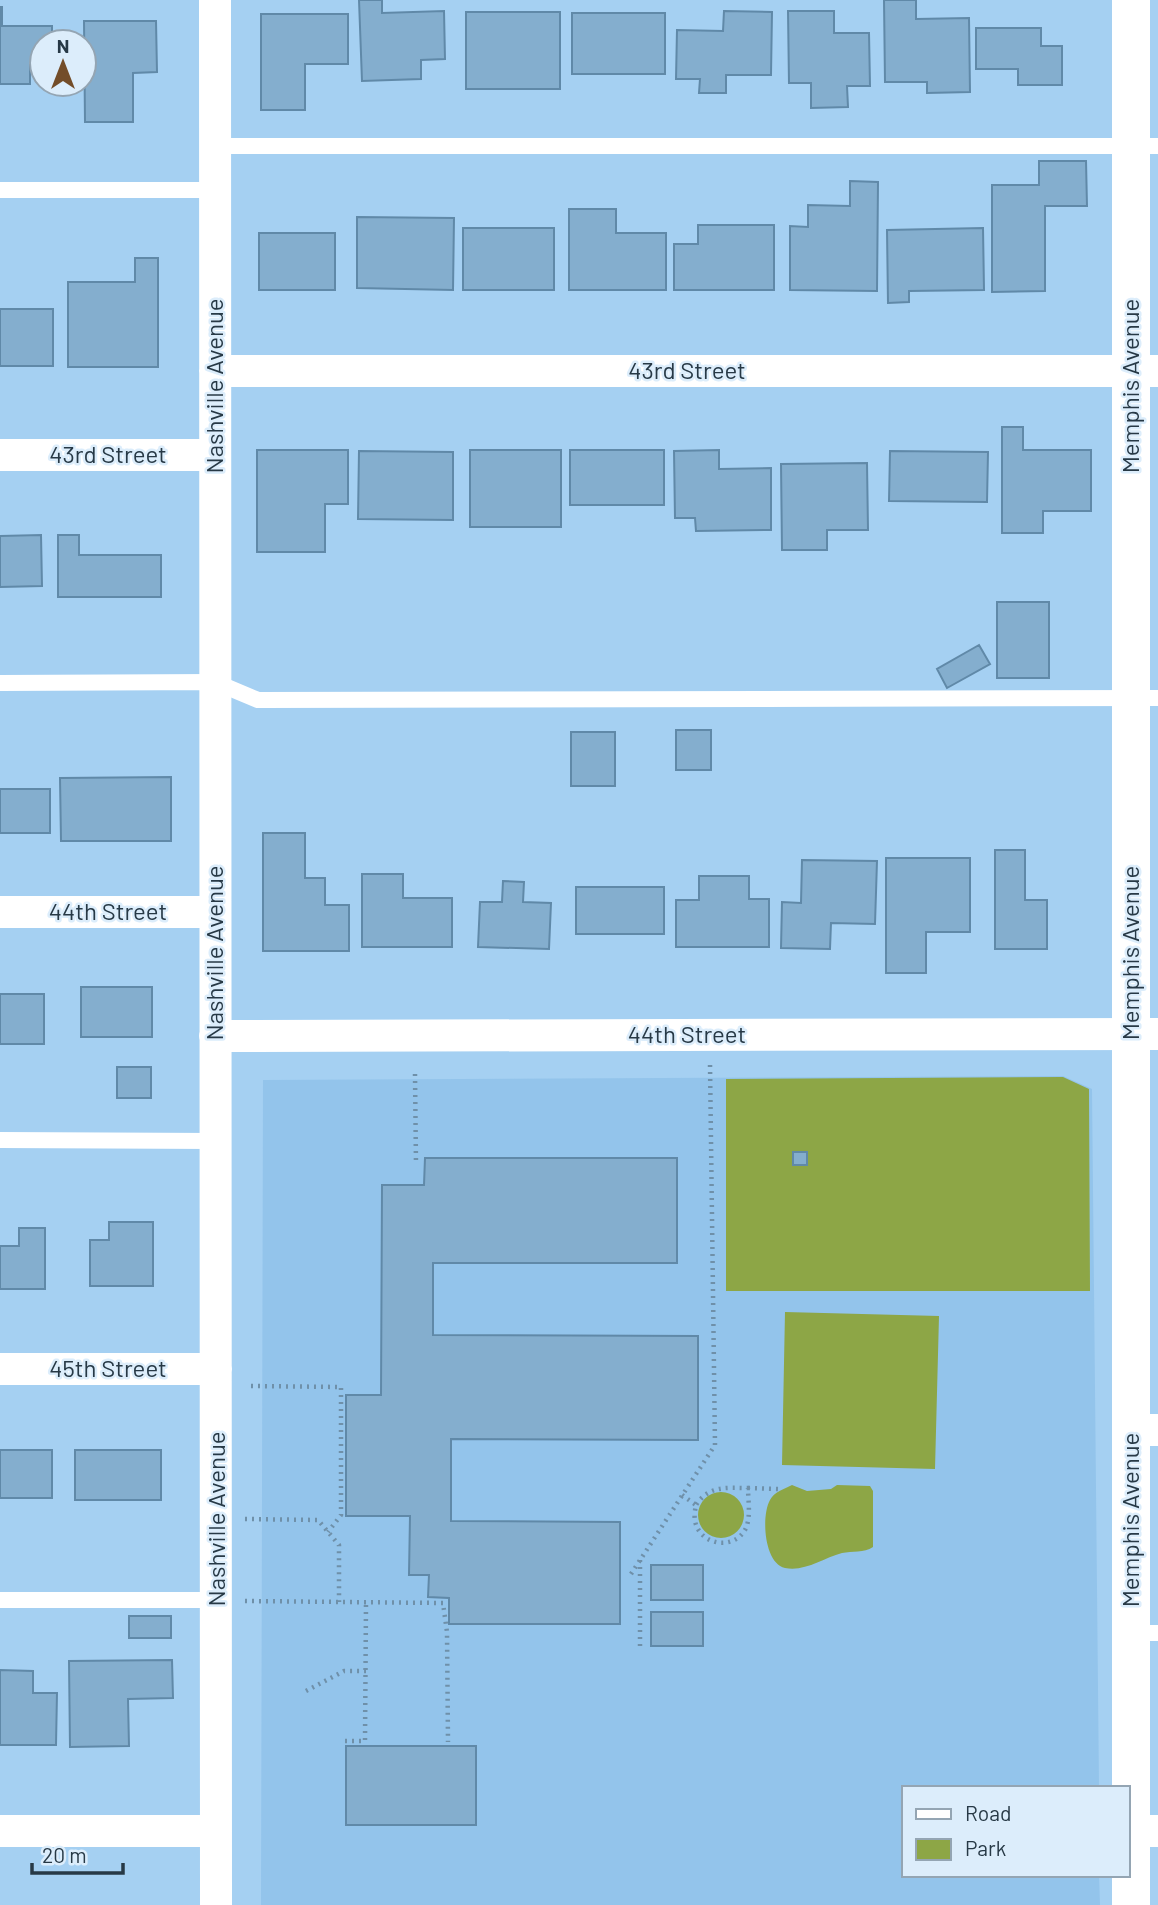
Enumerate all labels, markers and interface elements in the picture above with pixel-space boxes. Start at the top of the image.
north arrow [28,28,98,98]
text: N [57,34,69,57]
street label: Nashville Avenue [199,298,228,474]
street label: Memphis Avenue [1115,299,1144,473]
street label: 43rd Street [628,355,746,384]
street label: 43rd Street [49,439,167,468]
street label: Nashville Avenue [199,865,228,1041]
street label: Memphis Avenue [1115,866,1144,1040]
street label: 44th Street [49,896,167,925]
street label: 44th Street [628,1019,746,1048]
street label: 45th Street [49,1353,167,1382]
street label: Nashville Avenue [201,1431,230,1607]
street label: Memphis Avenue [1115,1433,1144,1607]
legend [902,1786,1130,1877]
text: Road [965,1800,1011,1825]
scale bar [32,1832,122,1876]
text: Park [965,1835,1006,1860]
text: 20 m [42,1842,87,1867]

